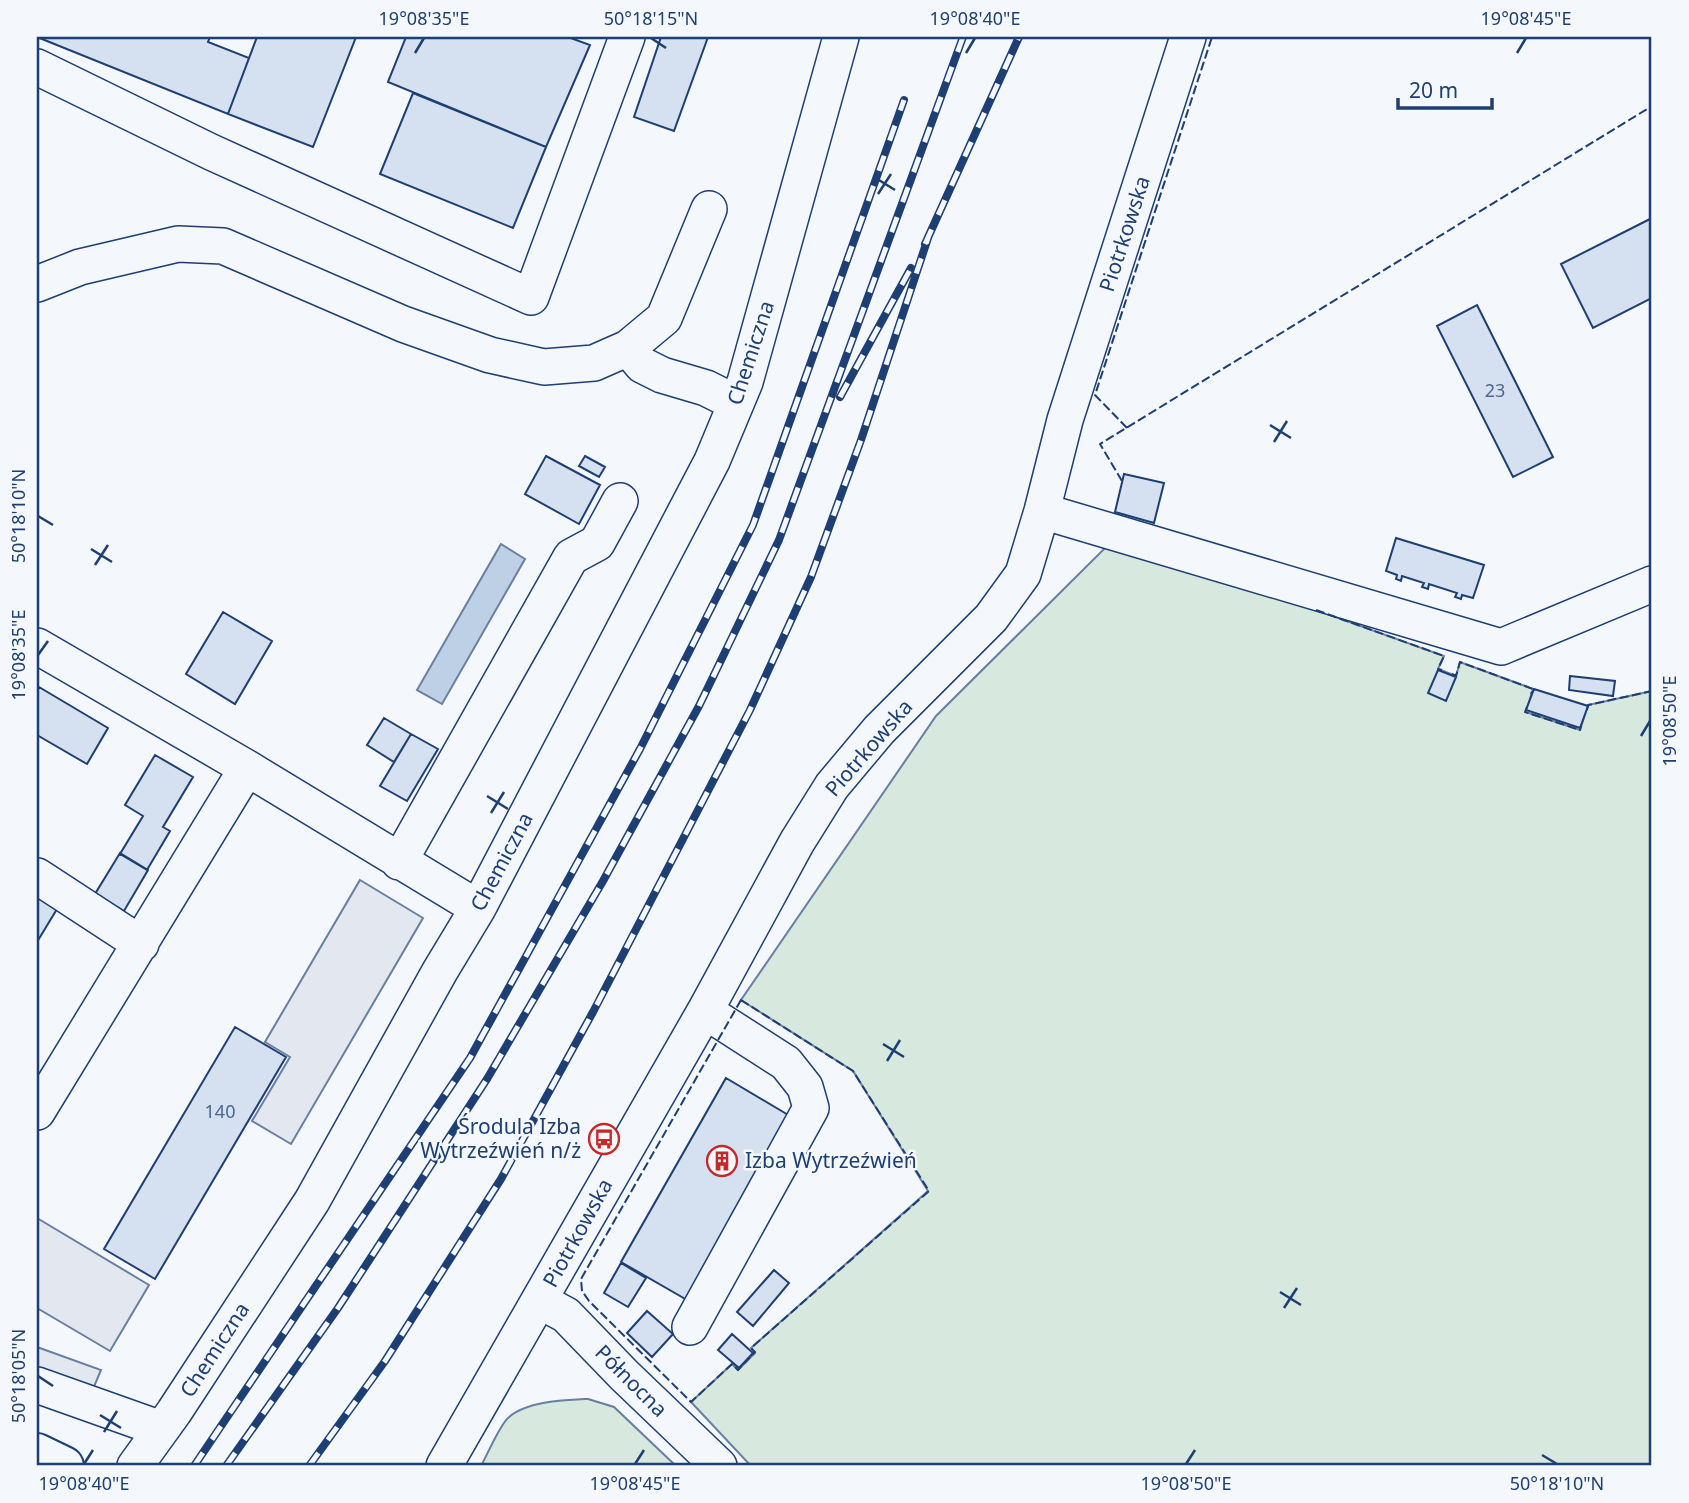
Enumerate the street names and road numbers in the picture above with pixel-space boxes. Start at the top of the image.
street label: Piotrkowska [1092,172,1156,295]
street label: Chemiczna [720,297,780,408]
street label: Piotrkowska [818,693,918,802]
street label: Chemiczna [463,807,539,916]
street label: Piotrkowska [536,1173,618,1292]
street label: Chemiczna [173,1297,255,1402]
street label: Północna [590,1338,674,1422]

